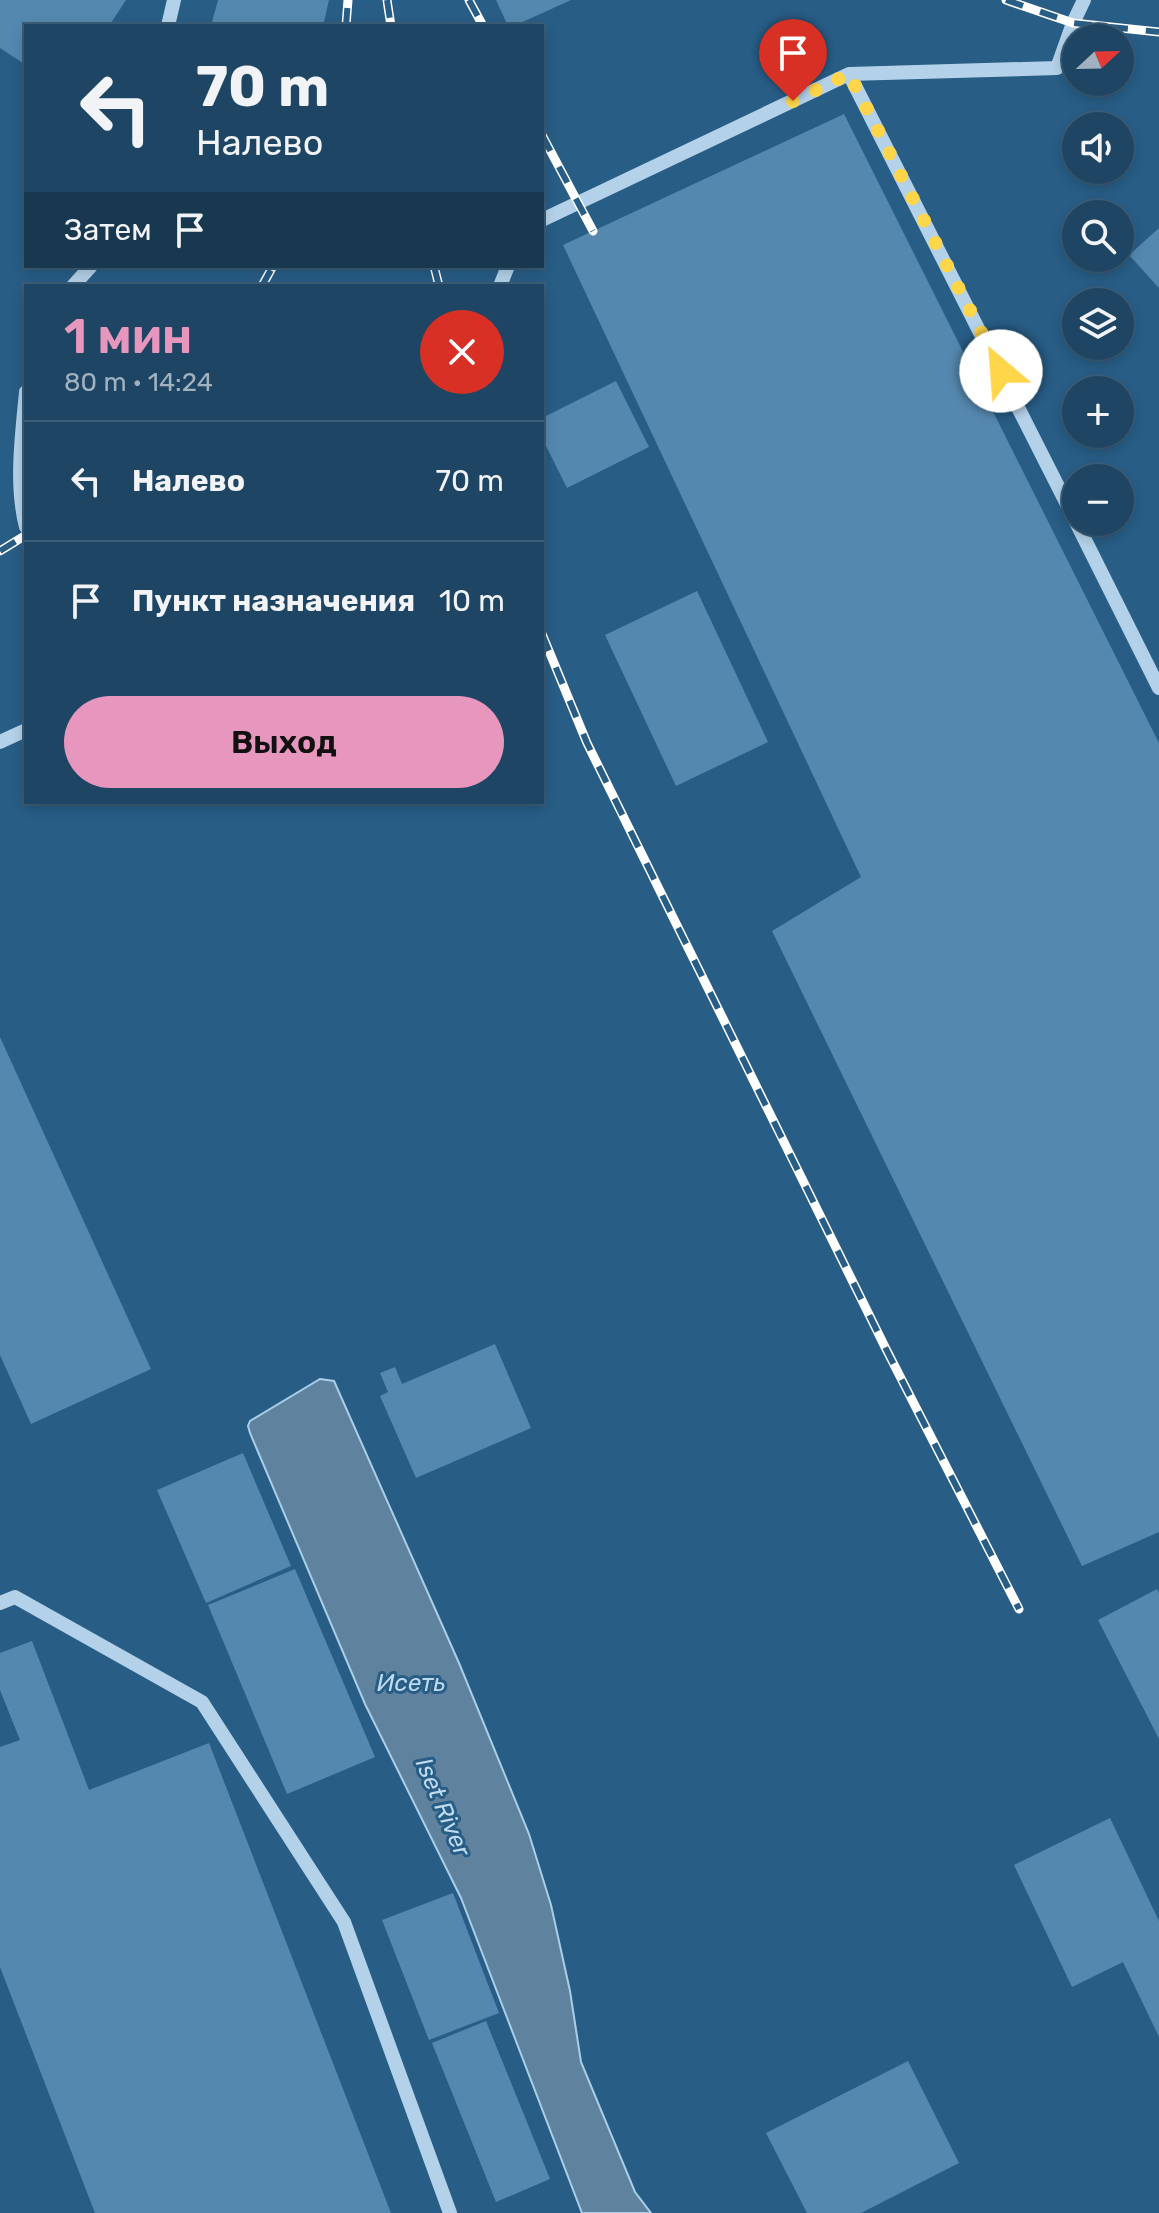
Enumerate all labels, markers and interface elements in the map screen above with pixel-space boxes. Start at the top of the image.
pin [759,19,827,101]
north arrow [1062,24,1134,96]
map controls [1062,24,1134,536]
icon: arrive [771,31,815,75]
text: 70 m [196,54,329,120]
icon: left [64,56,168,160]
button: sound [1062,112,1134,184]
text: Налево [196,121,323,164]
button: search [1062,200,1134,272]
icon: arrive [168,208,212,252]
text: Затем [64,212,152,248]
button: layers [1062,288,1134,360]
text: 1 мин [64,308,192,365]
button: close [420,310,504,394]
position arrow [959,329,1043,413]
text: 80 m · 14:24 [64,367,213,398]
button: + [1062,376,1134,448]
icon: left [64,459,108,503]
text: Налево [132,463,245,499]
text: 70 m [436,463,504,499]
button: − [1062,464,1134,536]
icon: arrive [64,579,108,623]
text: Пункт назначения [132,583,415,619]
text: 10 m [439,583,505,619]
button: Выход [64,696,504,788]
water label: Исеть [377,1669,445,1697]
water label: Iset River [410,1754,477,1861]

